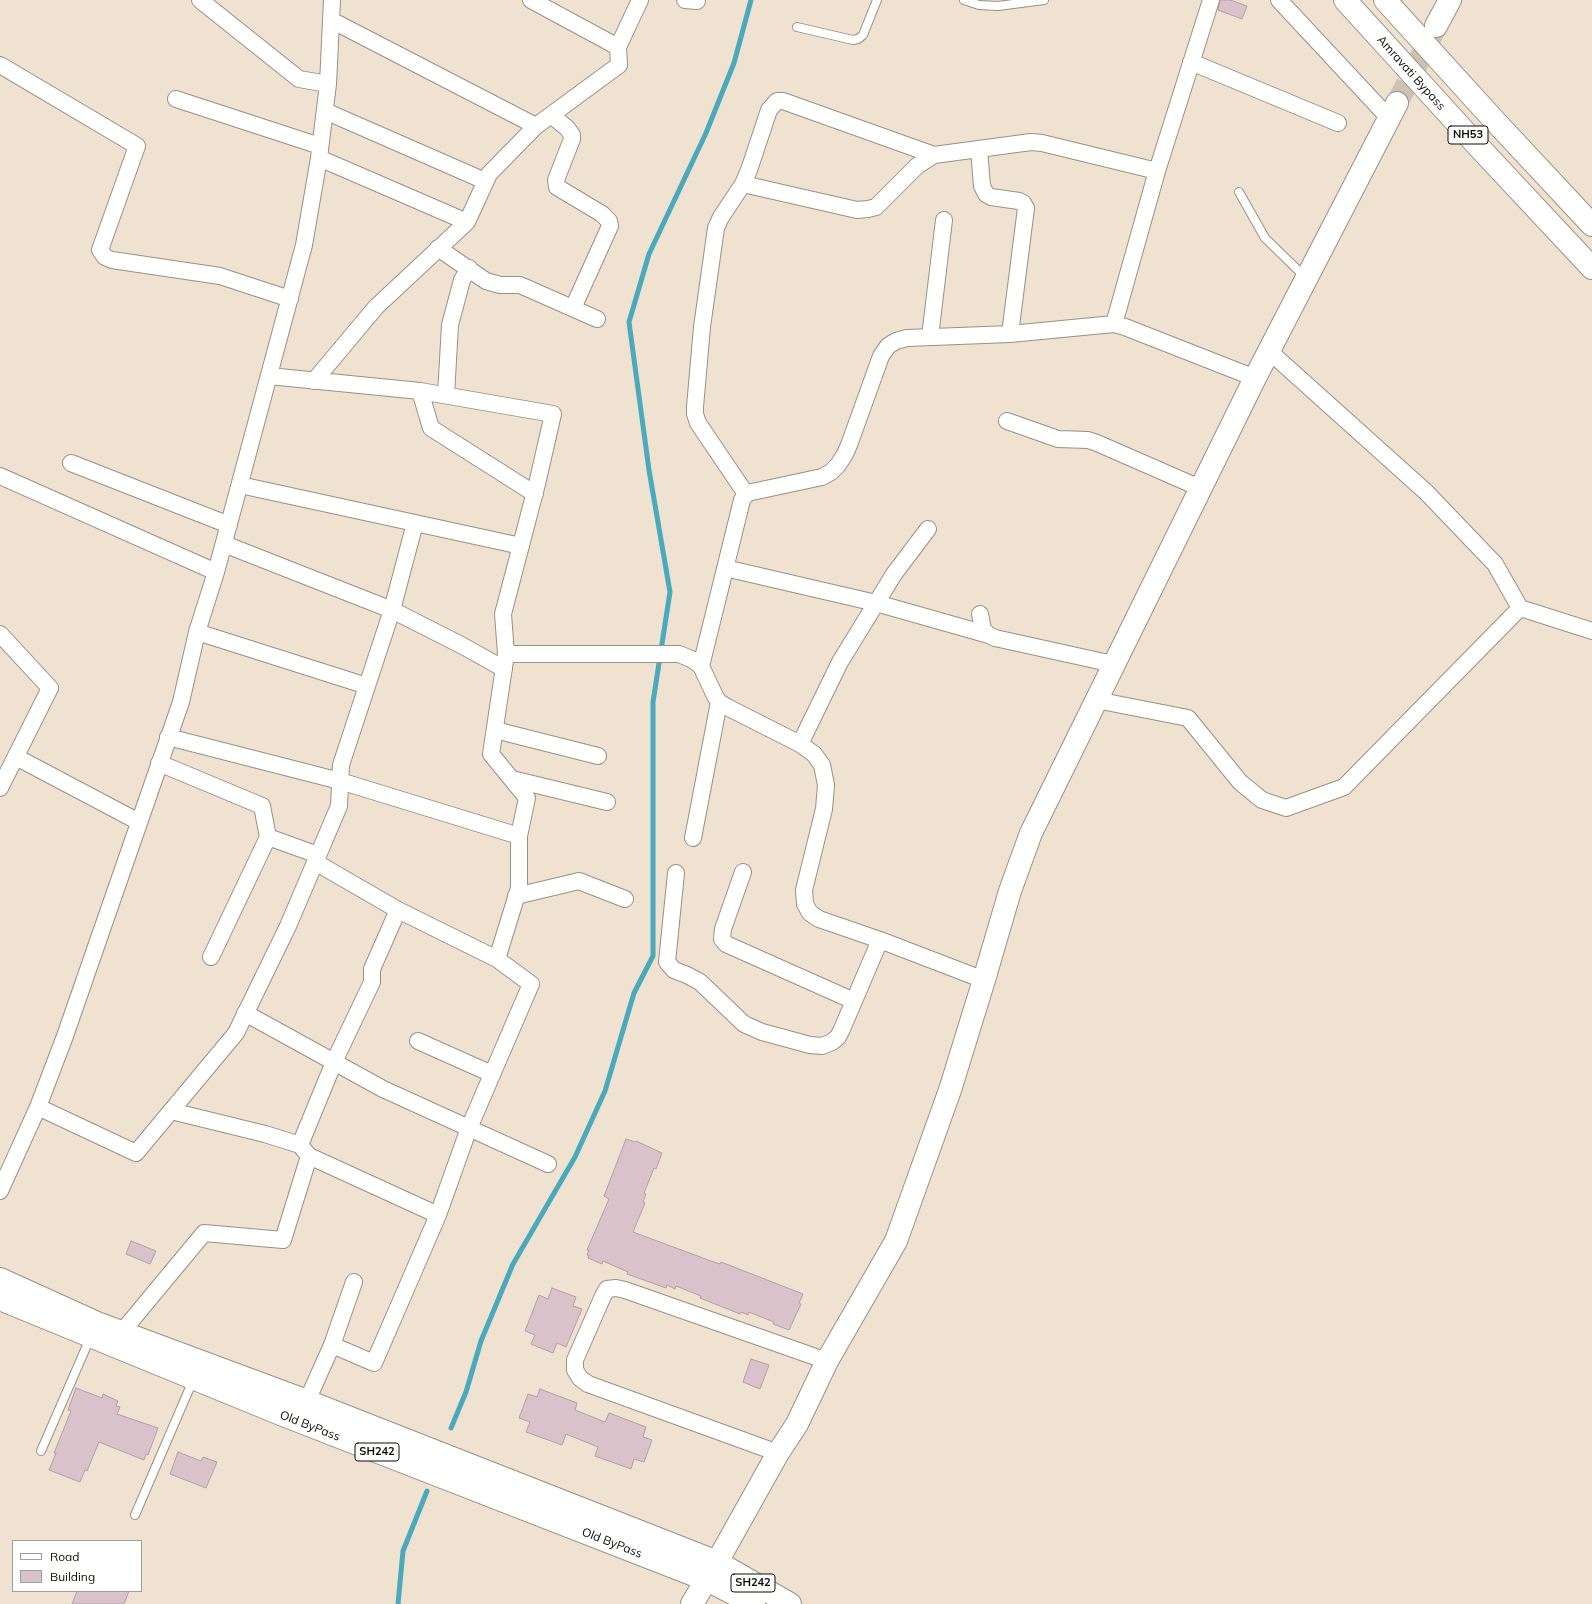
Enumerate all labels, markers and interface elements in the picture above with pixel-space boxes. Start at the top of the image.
street label: Amravati Bypass [1374,33,1448,113]
road number: NH53 [1448,126,1488,144]
street label: Old ByPass [278,1408,342,1444]
road number: SH242 [355,1443,399,1461]
street label: Old ByPass [580,1525,644,1561]
legend [12,1540,142,1592]
text: Road [50,1549,79,1564]
text: Building [50,1569,95,1584]
road number: SH242 [731,1574,775,1592]

